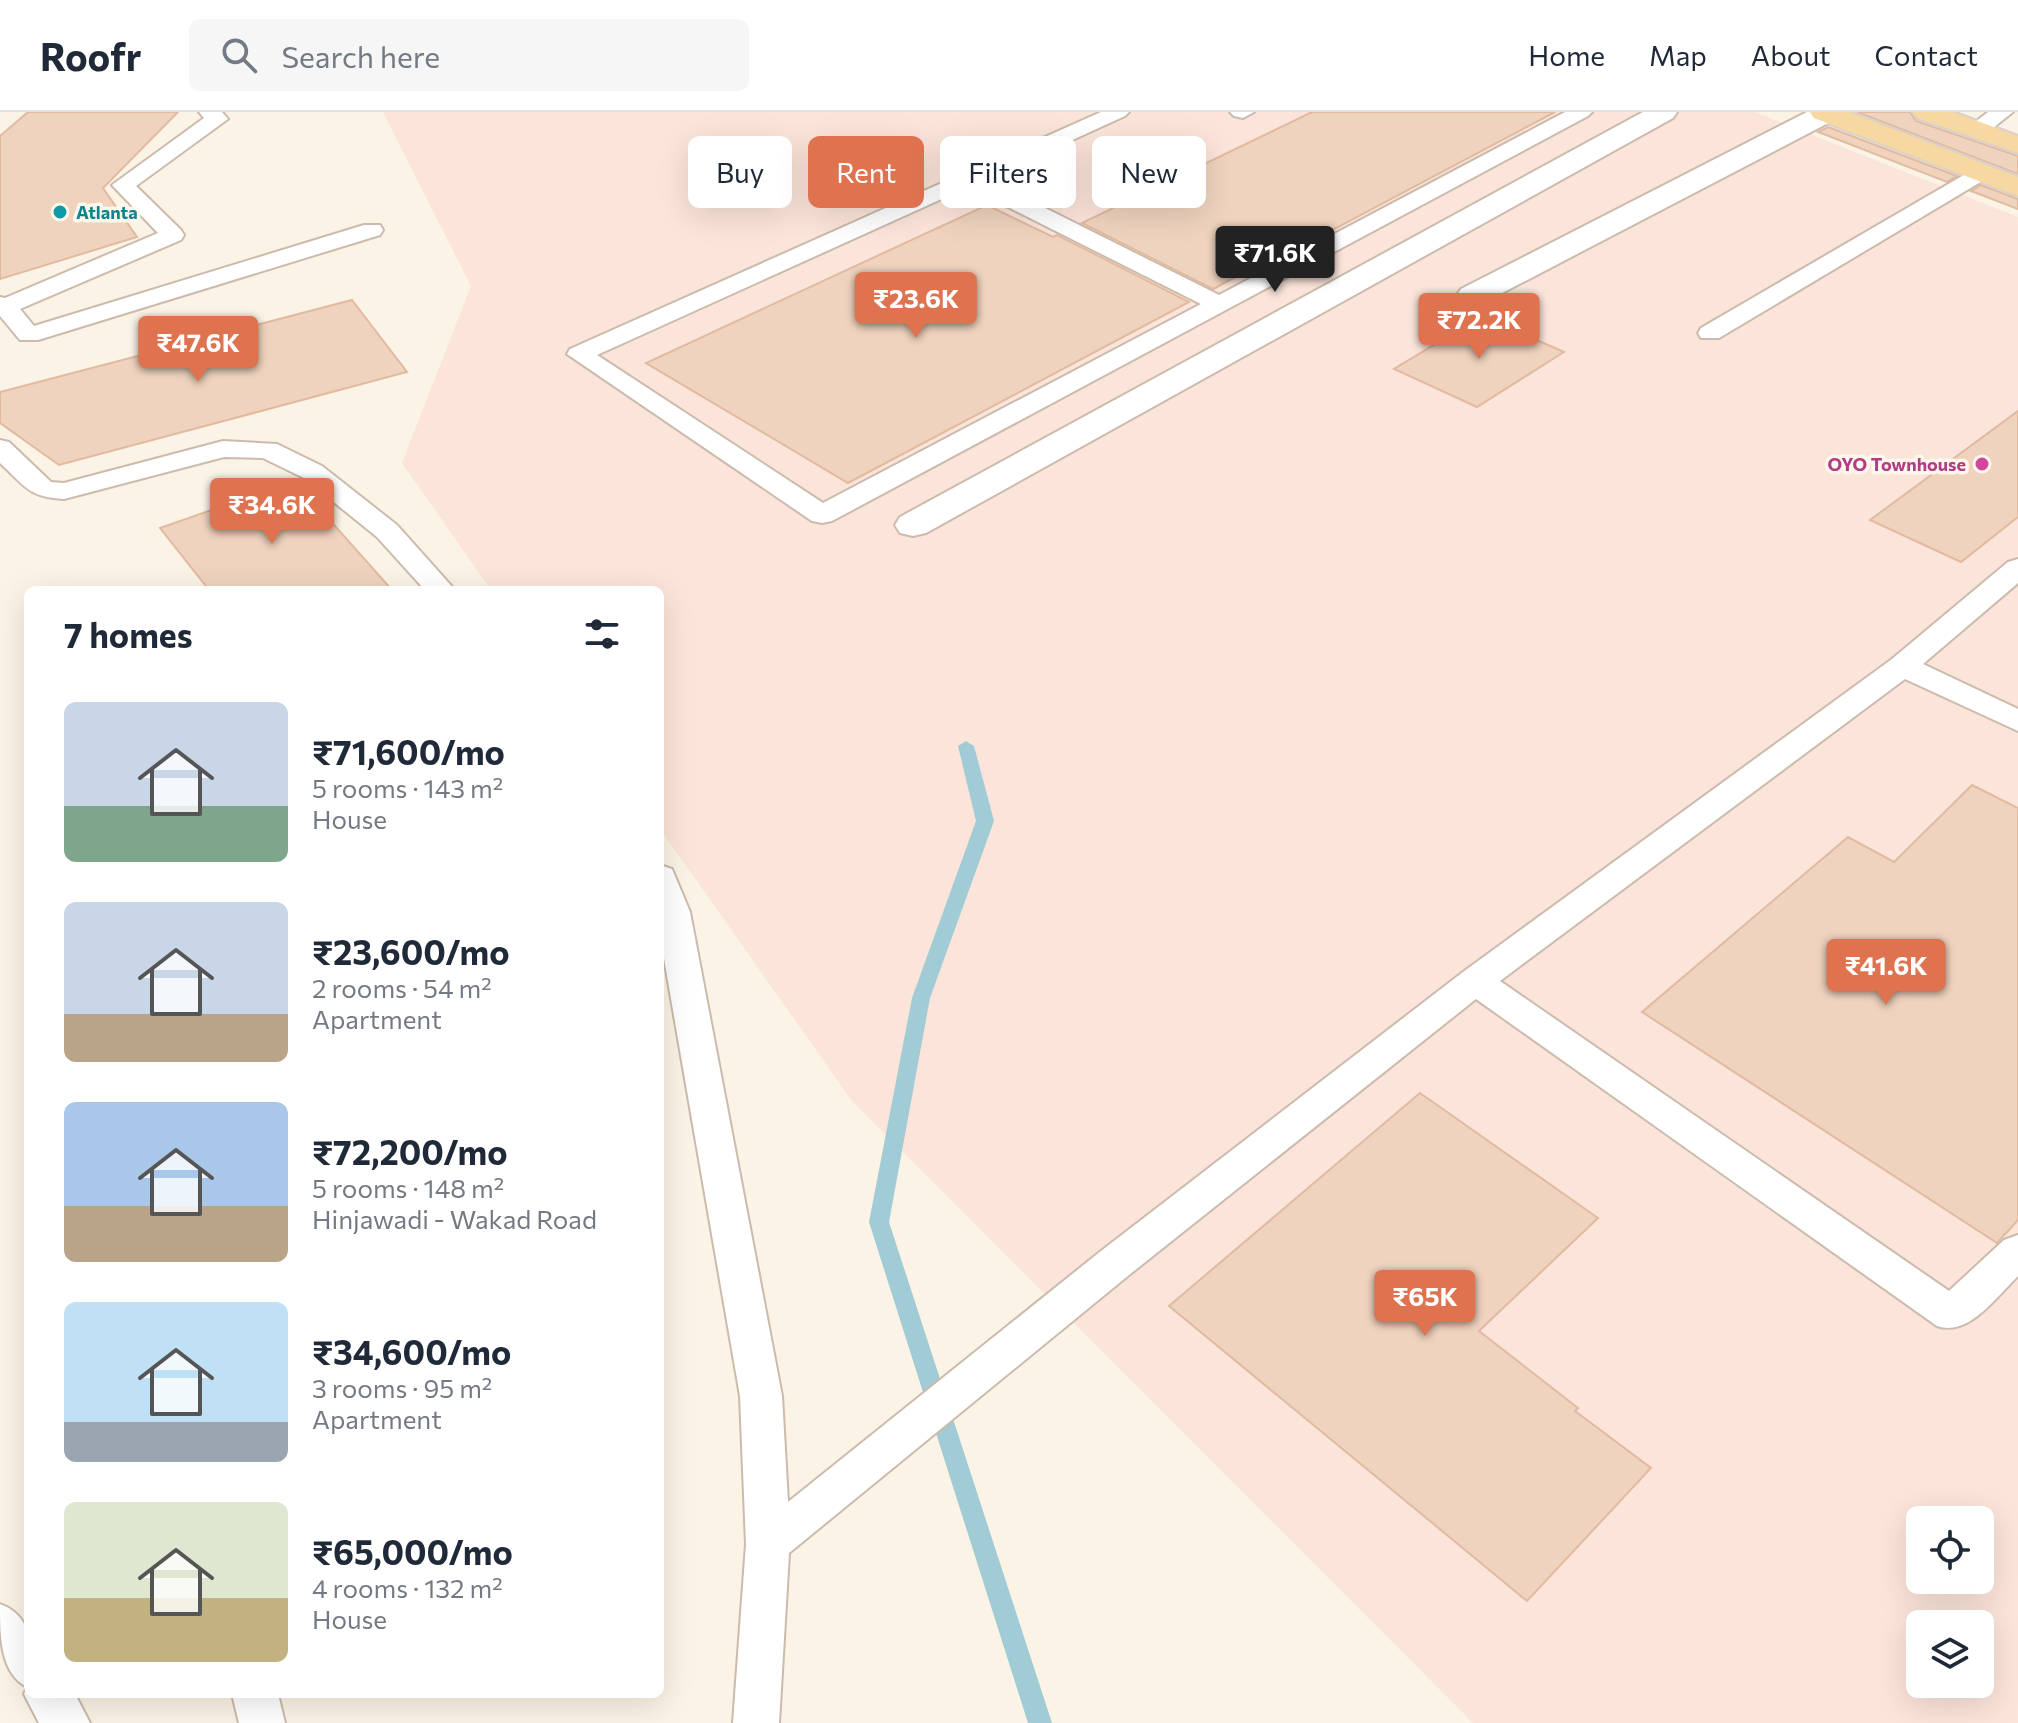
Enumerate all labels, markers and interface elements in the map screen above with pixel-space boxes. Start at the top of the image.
search box [189,19,749,91]
text: Roofr [40,32,141,79]
icon: search [217,33,261,77]
text: Search here [281,37,440,74]
text: Home [1528,38,1605,72]
text: Map [1649,38,1707,72]
text: About [1751,38,1831,72]
text: Contact [1875,38,1978,72]
chip: Buy [688,136,792,208]
chip: Rent [808,136,924,208]
chip: Filters [940,136,1076,208]
chip: New [1092,136,1206,208]
place label: Atlanta [76,201,138,223]
marker: Atlanta [51,203,69,221]
pin: ₹71.6K [1210,226,1340,294]
text: ₹71.6K [1234,236,1316,267]
pin: ₹23.6K [851,272,981,340]
text: ₹23.6K [873,282,959,313]
pin: ₹72.2K [1414,293,1544,361]
text: ₹72.2K [1437,303,1522,334]
pin: ₹47.6K [133,316,263,384]
text: ₹47.6K [156,326,240,357]
place label: OYO Townhouse [1827,453,1966,475]
marker: OYO Townhouse [1973,455,1991,473]
pin: ₹34.6K [207,478,337,546]
text: ₹34.6K [228,488,316,519]
icon: filters [580,612,624,656]
text: 7 homes [64,613,193,655]
text: ₹71,600/mo [312,730,505,772]
icon: home [128,734,224,830]
text: 5 rooms · 143 m² [312,772,503,803]
text: House [312,803,387,834]
text: ₹23,600/mo [312,930,510,972]
icon: home [128,934,224,1030]
pin: ₹41.6K [1821,939,1951,1007]
text: ₹41.6K [1845,949,1927,980]
text: 2 rooms · 54 m² [312,972,492,1003]
text: Apartment [312,1003,442,1034]
text: ₹72,200/mo [312,1130,507,1172]
icon: home [128,1134,224,1230]
text: 5 rooms · 148 m² [312,1172,504,1203]
text: Hinjawadi - Wakad Road [312,1203,597,1234]
pin: ₹65K [1378,1270,1472,1338]
text: ₹65K [1392,1280,1458,1311]
text: ₹34,600/mo [312,1330,511,1372]
icon: home [128,1334,224,1430]
text: 3 rooms · 95 m² [312,1372,492,1403]
text: Apartment [312,1403,442,1434]
map controls [1906,1506,1994,1698]
button: locate [1906,1506,1994,1594]
text: ₹65,000/mo [312,1530,513,1572]
icon: home [128,1534,224,1630]
text: 4 rooms · 132 m² [312,1572,503,1603]
text: House [312,1603,387,1634]
button: layers [1906,1610,1994,1698]

